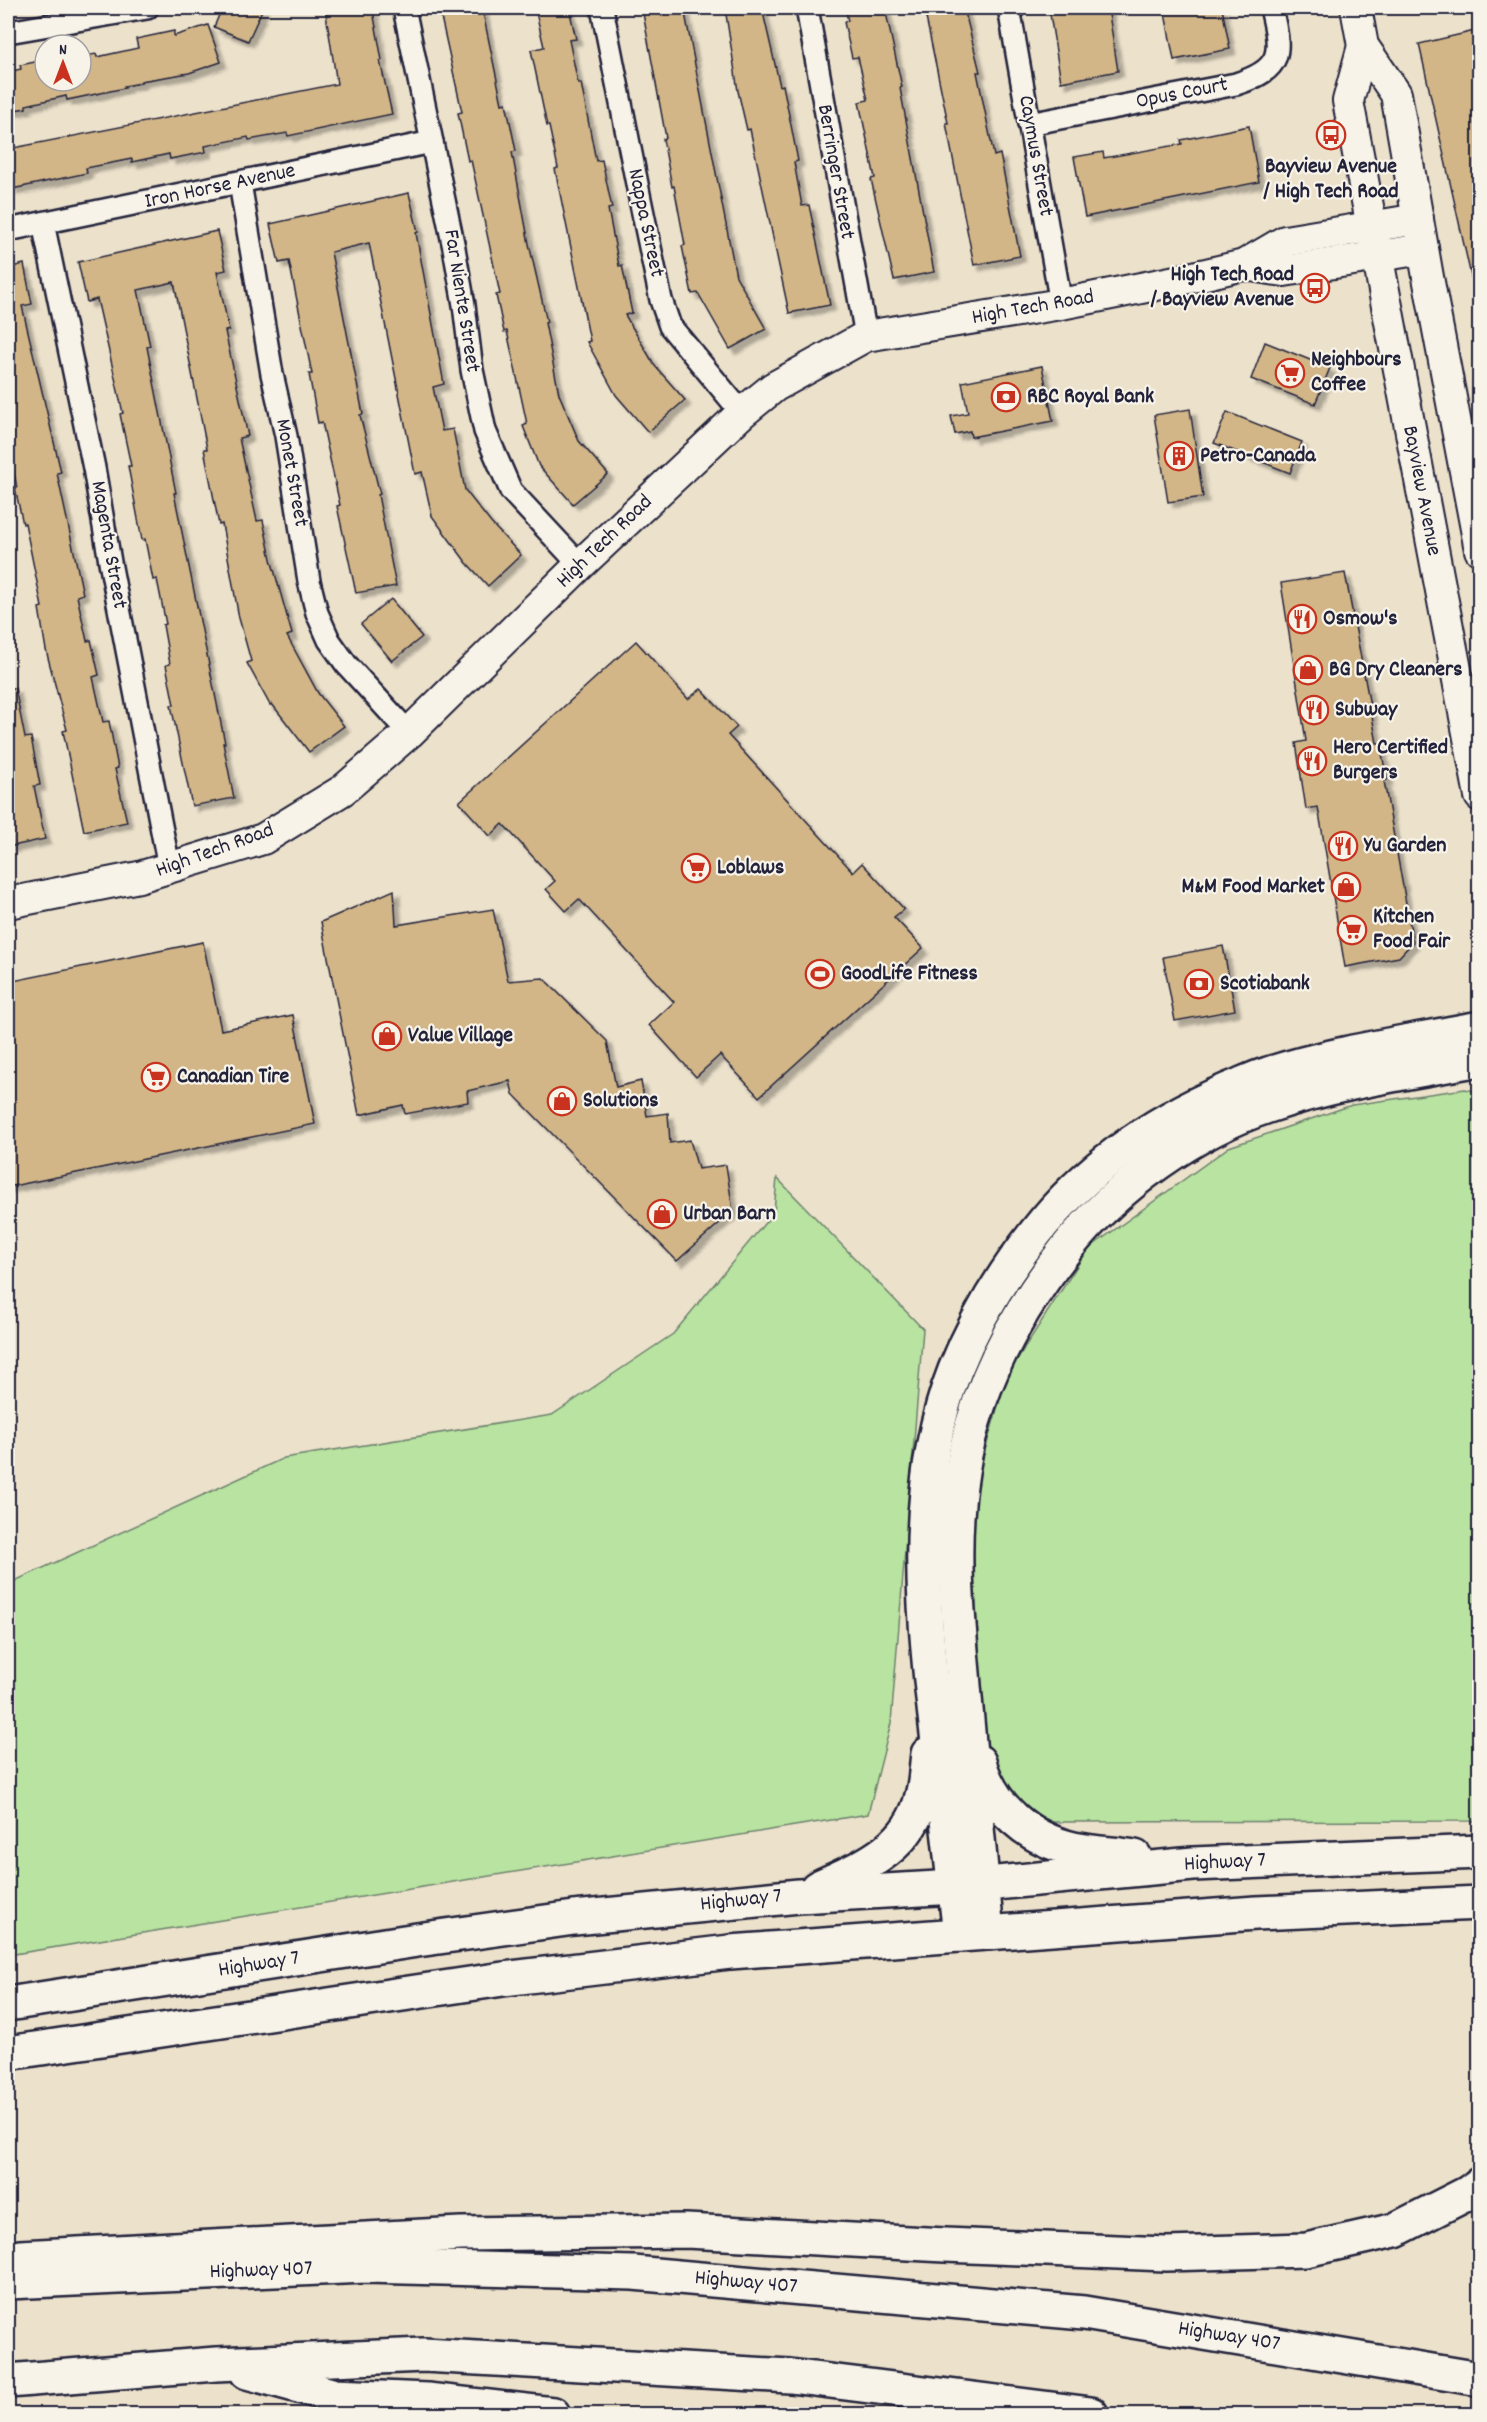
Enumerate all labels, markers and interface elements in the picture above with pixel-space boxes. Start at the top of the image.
north arrow [33,33,93,93]
text: N [59,39,67,62]
street label: Opus Court [1133,70,1231,118]
street label: Caymus Street [1009,93,1061,219]
street label: Berringer Street [808,102,862,242]
bus stop icon: Bayview Avenue / High Tech Road [1315,119,1347,151]
place label: Bayview Avenue / High Tech Road [1263,152,1398,208]
street label: Iron Horse Avenue [142,156,298,218]
street label: Nappa Street [618,166,672,280]
street label: Far Niente Street [434,227,488,375]
place label: High Tech Road / Bayview Avenue [1150,260,1294,316]
bus stop icon: High Tech Road / Bayview Avenue [1299,272,1331,304]
street label: High Tech Road [969,282,1097,334]
place label: Neighbours Coffee [1311,345,1402,401]
supermarket icon: Neighbours Coffee [1274,357,1306,389]
bank icon: RBC Royal Bank [990,381,1022,413]
place label: RBC Royal Bank [1027,382,1154,413]
street label: Monet Street [266,417,316,529]
street label: Bayview Avenue [1393,423,1449,559]
building icon: Petro-Canada [1163,440,1195,472]
place label: Petro-Canada [1200,441,1316,472]
street label: Magenta Street [81,478,135,612]
street label: High Tech Road [550,488,660,596]
restaurant icon: Osmow's [1286,603,1318,635]
place label: Osmow's [1323,604,1398,635]
shop icon: BG Dry Cleaners [1292,654,1324,686]
place label: BG Dry Cleaners [1329,655,1462,686]
restaurant icon: Subway [1298,694,1330,726]
place label: Subway [1335,695,1398,726]
place label: Hero Certified Burgers [1333,733,1448,789]
restaurant icon: Hero Certified Burgers [1296,745,1328,777]
street label: High Tech Road [152,815,278,887]
restaurant icon: Yu Garden [1327,830,1359,862]
place label: Yu Garden [1363,831,1446,862]
supermarket icon: Loblaws [680,852,712,884]
place label: Loblaws [717,853,784,884]
shop icon: M&M Food Market [1330,871,1362,903]
place label: M&M Food Market [1182,872,1326,903]
place label: Kitchen Food Fair [1373,902,1451,958]
supermarket icon: Kitchen Food Fair [1336,914,1368,946]
sports icon: GoodLife Fitness [804,958,836,990]
place label: GoodLife Fitness [841,959,978,990]
bank icon: Scotiabank [1183,968,1215,1000]
place label: Scotiabank [1220,969,1310,1000]
shop icon: Value Village [371,1020,403,1052]
place label: Value Village [408,1021,513,1052]
supermarket icon: Canadian Tire [140,1061,172,1093]
place label: Canadian Tire [177,1062,290,1093]
shop icon: Solutions [546,1085,578,1117]
place label: Solutions [583,1086,659,1117]
shop icon: Urban Barn [646,1198,678,1230]
place label: Urban Barn [683,1199,776,1230]
street label: Highway 7 [1183,1845,1267,1881]
street label: Highway 7 [699,1881,783,1921]
street label: Highway 7 [216,1943,302,1987]
street label: Highway 407 [209,2254,313,2288]
street label: Highway 407 [693,2263,799,2303]
street label: Highway 407 [1176,2314,1282,2360]

